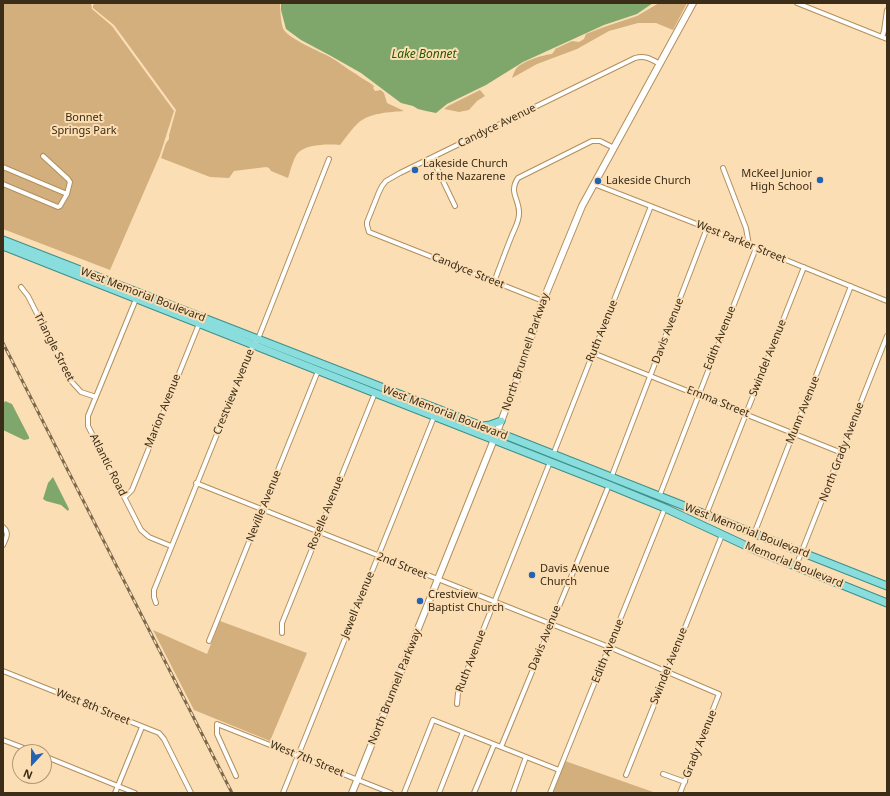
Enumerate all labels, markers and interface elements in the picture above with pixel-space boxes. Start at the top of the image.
water label: Lake Bonnet [391,48,457,62]
street label: Candyce Avenue [456,101,538,151]
park label: Bonnet Springs Park [51,111,117,137]
place label: Lakeside Church of the Nazarene [423,157,508,183]
marker: Lakeside Church of the Nazarene [410,165,420,175]
place label: McKeel Junior High School [741,167,812,193]
place label: Lakeside Church [606,174,691,188]
marker: McKeel Junior High School [815,175,825,185]
marker: Lakeside Church [593,176,603,186]
street label: West Parker Street [694,218,788,266]
street label: Candyce Street [430,250,506,292]
street label: West Memorial Boulevard [79,265,207,325]
street label: North Brunnell Parkway [500,291,552,413]
street label: Davis Avenue [649,296,687,366]
street label: Ruth Avenue [584,298,620,364]
street label: Edith Avenue [701,304,739,372]
street label: Triangle Street [31,310,77,384]
street label: Swindel Avenue [747,318,789,398]
street label: Crestview Avenue [211,347,257,437]
street label: Marion Avenue [142,372,184,450]
street label: Munn Avenue [783,374,823,446]
street label: West Memorial Boulevard [381,383,509,443]
street label: Emma Street [685,383,751,421]
street label: North Grady Avenue [817,400,867,504]
street label: Atlantic Road [87,432,129,498]
street label: Neville Avenue [244,468,284,544]
street label: Roselle Avenue [305,474,347,552]
street label: West Memorial Boulevard [683,501,811,561]
street label: Memorial Boulevard [743,539,845,591]
street label: 2nd Street [375,550,429,582]
place label: Davis Avenue Church [540,562,609,588]
street label: Jewell Avenue [339,570,377,640]
marker: Davis Avenue Church [527,570,537,580]
place label: Crestview Baptist Church [428,588,504,614]
marker: Crestview Baptist Church [415,596,425,606]
street label: Davis Avenue [526,603,564,673]
street label: Edith Avenue [589,617,627,685]
street label: Swindel Avenue [648,626,690,706]
street label: North Brunnell Parkway [366,627,424,747]
street label: Ruth Avenue [453,628,489,694]
street label: West 8th Street [54,686,132,728]
street label: Grady Avenue [680,708,720,780]
street label: West 7th Street [268,738,346,780]
north arrow [12,744,52,784]
text: N [21,766,35,783]

